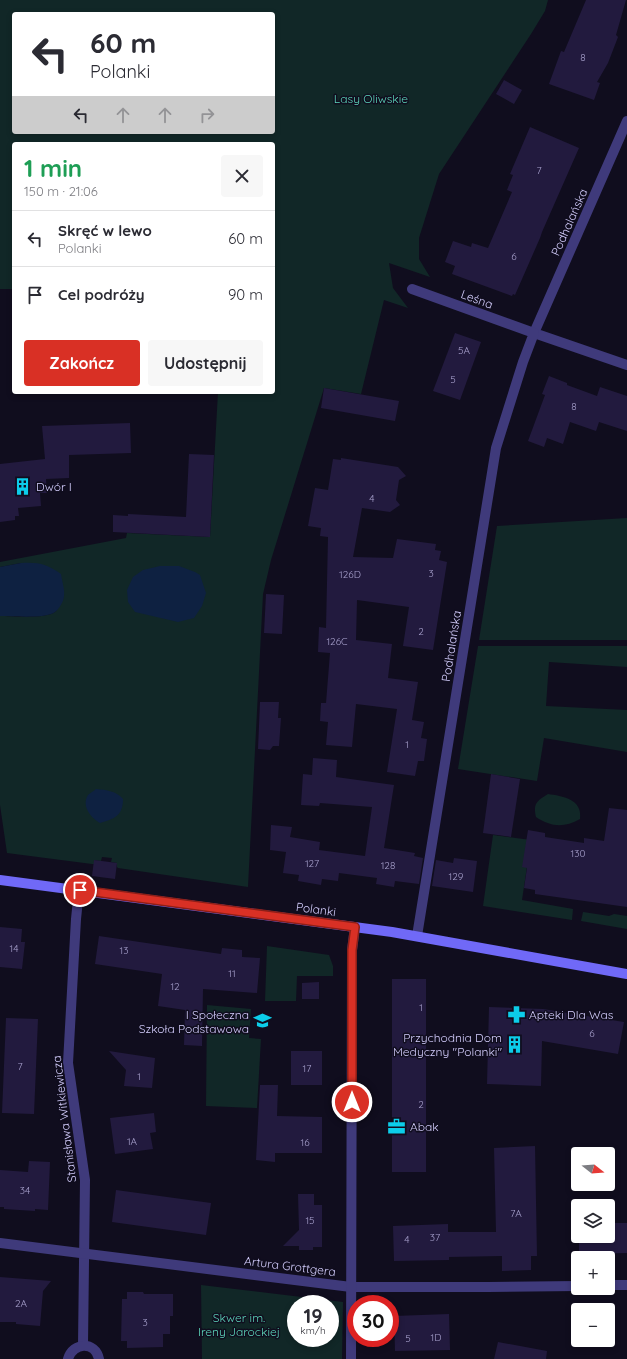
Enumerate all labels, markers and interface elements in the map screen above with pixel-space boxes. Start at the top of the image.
text: 60 m [90,25,156,60]
icon: left [24,28,76,80]
house number: 8 [580,51,586,64]
text: Polanki [90,60,150,83]
park label: Lasy Oliwskie [334,91,408,106]
icon: left [70,104,92,126]
icon: ahead [112,104,134,126]
icon: ahead [154,104,176,126]
icon: right [196,104,218,126]
text: 1 min [24,153,82,183]
button: close [221,155,263,197]
house number: 7 [536,164,542,177]
text: 150 m · 21:06 [24,183,98,199]
street label: Podhalańska [548,186,590,258]
text: Skręć w lewo [58,221,152,240]
icon: left [24,228,46,250]
text: 60 m [228,229,263,248]
text: Polanki [58,240,102,256]
house number: 6 [511,250,517,263]
icon: arrive [24,284,46,306]
text: Cel podróży [58,285,145,304]
text: 90 m [228,285,263,304]
street label: Leśna [459,286,495,312]
button: Zakończ [24,340,140,386]
button: Udostępnij [148,340,263,386]
house number: 5A [458,344,470,357]
house number: 5 [450,373,456,386]
house number: 8 [571,400,577,413]
building icon: Dwór I [13,476,33,496]
place label: Dwór I [36,479,72,494]
house number: 4 [369,492,375,505]
house number: 3 [428,567,434,580]
house number: 126D [339,568,361,581]
street label: Podhalańska [438,609,464,683]
house number: 2 [418,625,424,638]
house number: 126C [326,635,348,648]
house number: 1 [405,738,409,751]
house number: 130 [571,847,585,860]
house number: 127 [305,857,319,870]
house number: 128 [381,859,395,872]
house number: 129 [449,870,464,883]
pin [63,873,97,907]
icon: arrive [69,879,91,901]
street label: Polanki [295,899,337,919]
house number: 14 [10,942,18,955]
house number: 13 [120,944,128,957]
house number: 11 [228,967,236,980]
house number: 12 [170,980,180,993]
house number: 1 [419,1001,423,1014]
pharmacy icon: Apteki Dla Was [506,1004,526,1024]
place label: I Społeczna Szkoła Podstawowa [139,1007,249,1036]
place label: Apteki Dla Was [529,1007,614,1022]
school or university icon: I Społeczna Szkoła Podstawowa [252,1011,272,1031]
house number: 6 [589,1027,595,1040]
place label: Przychodnia Dom Medyczny "Polanki" [393,1030,502,1059]
building icon: Przychodnia Dom Medyczny "Polanki" [505,1034,525,1054]
street label: Stanisława Witkiewicza [49,1055,79,1183]
house number: 7 [17,1060,23,1073]
house number: 17 [303,1062,311,1075]
house number: 1 [137,1070,141,1083]
position arrow [331,1081,373,1123]
house number: 2 [418,1098,424,1111]
office icon: Abak [387,1116,407,1136]
place label: Abak [410,1119,439,1134]
house number: 1A [127,1135,138,1148]
house number: 16 [300,1136,310,1149]
north arrow [571,1147,615,1191]
map controls [571,1147,615,1347]
house number: 34 [20,1184,30,1197]
button: layers [571,1199,615,1243]
house number: 7A [510,1207,522,1220]
house number: 15 [305,1214,315,1227]
house number: 37 [430,1231,440,1244]
house number: 4 [404,1233,410,1246]
button: + [571,1251,615,1295]
street label: Artura Grottgera [243,1253,337,1279]
speed limit sign: 30 [347,1295,399,1347]
house number: 2A [15,1297,28,1310]
text: 19 [303,1303,323,1328]
button: − [571,1303,615,1347]
park label: Skwer im. Ireny Jarockiej [198,1310,280,1339]
house number: 3 [142,1316,148,1329]
text: km/h [300,1324,326,1337]
house number: 1D [431,1331,441,1344]
house number: 5 [405,1332,411,1345]

